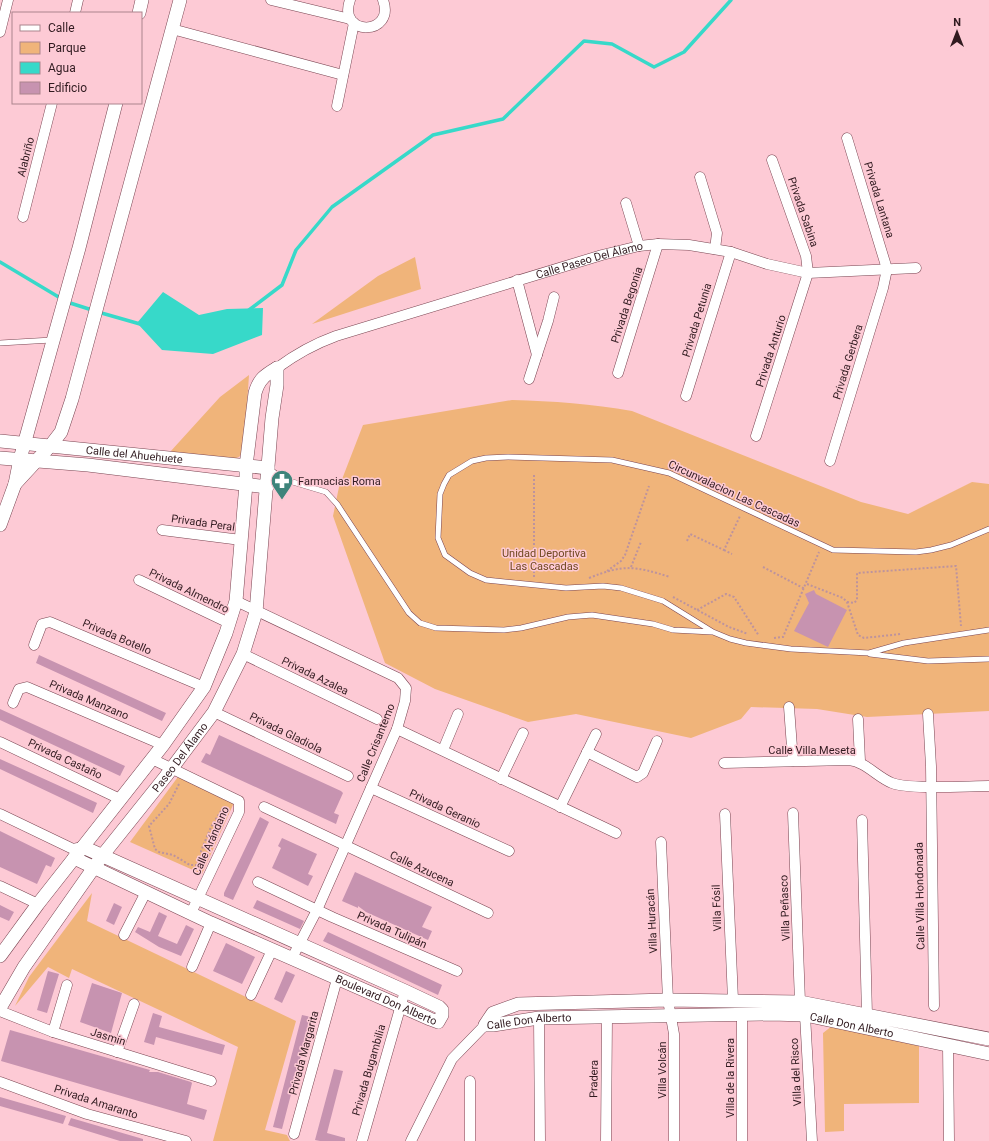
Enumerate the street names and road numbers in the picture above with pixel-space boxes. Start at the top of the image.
street label: Alabriño [15,136,37,178]
street label: Privada Lantana [861,160,897,240]
street label: Privada Sabina [785,175,821,249]
street label: Calle Paseo Del Álamo [534,239,644,281]
street label: Privada Begonia [609,265,645,345]
street label: Privada Petunia [680,281,714,359]
street label: Privada Anturio [753,313,789,389]
street label: Privada Gerbera [830,323,866,401]
street label: Calle del Ahuehuete [85,443,183,466]
street label: Circunvalacion Las Cascadas [666,458,802,530]
street label: Privada Peral [170,512,236,534]
street label: Privada Almendro [147,566,231,616]
street label: Privada Botello [81,617,153,657]
street label: Privada Azalea [279,654,351,698]
street label: Privada Manzano [47,677,131,723]
street label: Calle Crisantemo [354,702,398,784]
street label: Privada Gladiola [247,710,325,756]
street label: Paseo Del Álamo [149,720,210,794]
street label: Privada Castaño [26,736,104,782]
street label: Calle Villa Meseta [768,744,856,757]
street label: Privada Geranio [407,787,483,831]
street label: Calle Arándano [190,804,232,878]
street label: Calle Villa Hondonada [913,842,927,950]
street label: Calle Azucena [388,848,456,890]
street label: Villa Peñasco [777,875,793,941]
street label: Villa Fósil [710,884,724,932]
street label: Villa Huracán [644,888,660,954]
street label: Privada Tulipán [355,909,429,951]
street label: Boulevard Don Alberto [334,972,439,1028]
street label: Privada Margarita [286,1009,322,1097]
street label: Calle Don Alberto [809,1010,895,1040]
street label: Calle Don Alberto [487,1011,571,1032]
street label: Privada Bugambilia [350,1023,388,1117]
street label: Jasmín [89,1025,127,1049]
street label: Villa de la Rivera [724,1038,737,1118]
street label: Villa del Risco [788,1038,804,1106]
street label: Villa Volcán [656,1041,669,1099]
street label: Pradera [587,1060,601,1098]
street label: Privada Amaranto [52,1082,140,1122]

